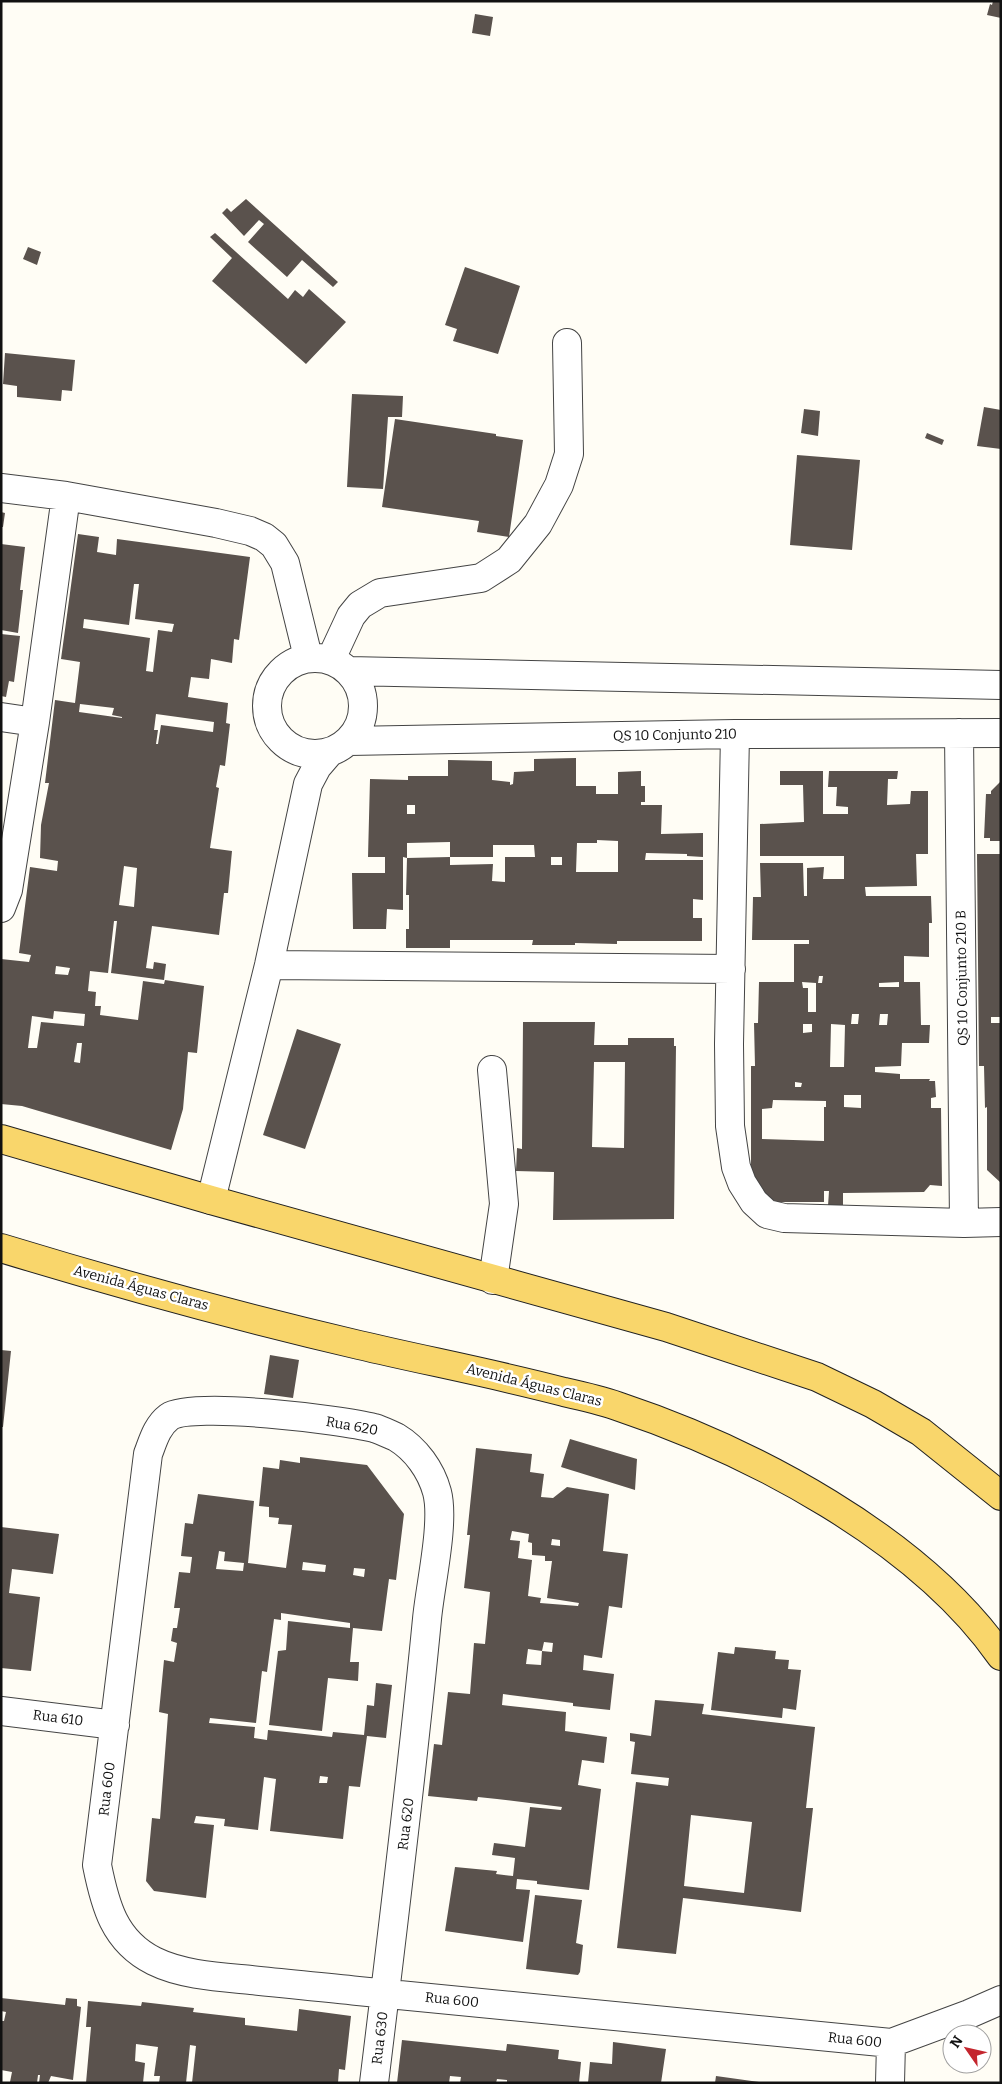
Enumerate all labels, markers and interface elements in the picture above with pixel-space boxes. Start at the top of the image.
street label: QS 10 Conjunto 210 [613,725,737,745]
street label: QS 10 Conjunto 210 B [952,910,972,1046]
street label: Avenida Águas Claras [72,1261,211,1314]
street label: Avenida Águas Claras [464,1359,604,1410]
street label: Rua 620 [325,1413,379,1439]
street label: Rua 610 [32,1706,84,1730]
street label: Rua 600 [95,1761,119,1817]
street label: Rua 620 [394,1797,418,1851]
street label: Rua 600 [424,1989,480,2011]
street label: Rua 630 [368,2011,392,2065]
north arrow [942,2024,992,2074]
street label: Rua 600 [827,2029,883,2051]
text: N [947,2033,967,2051]

